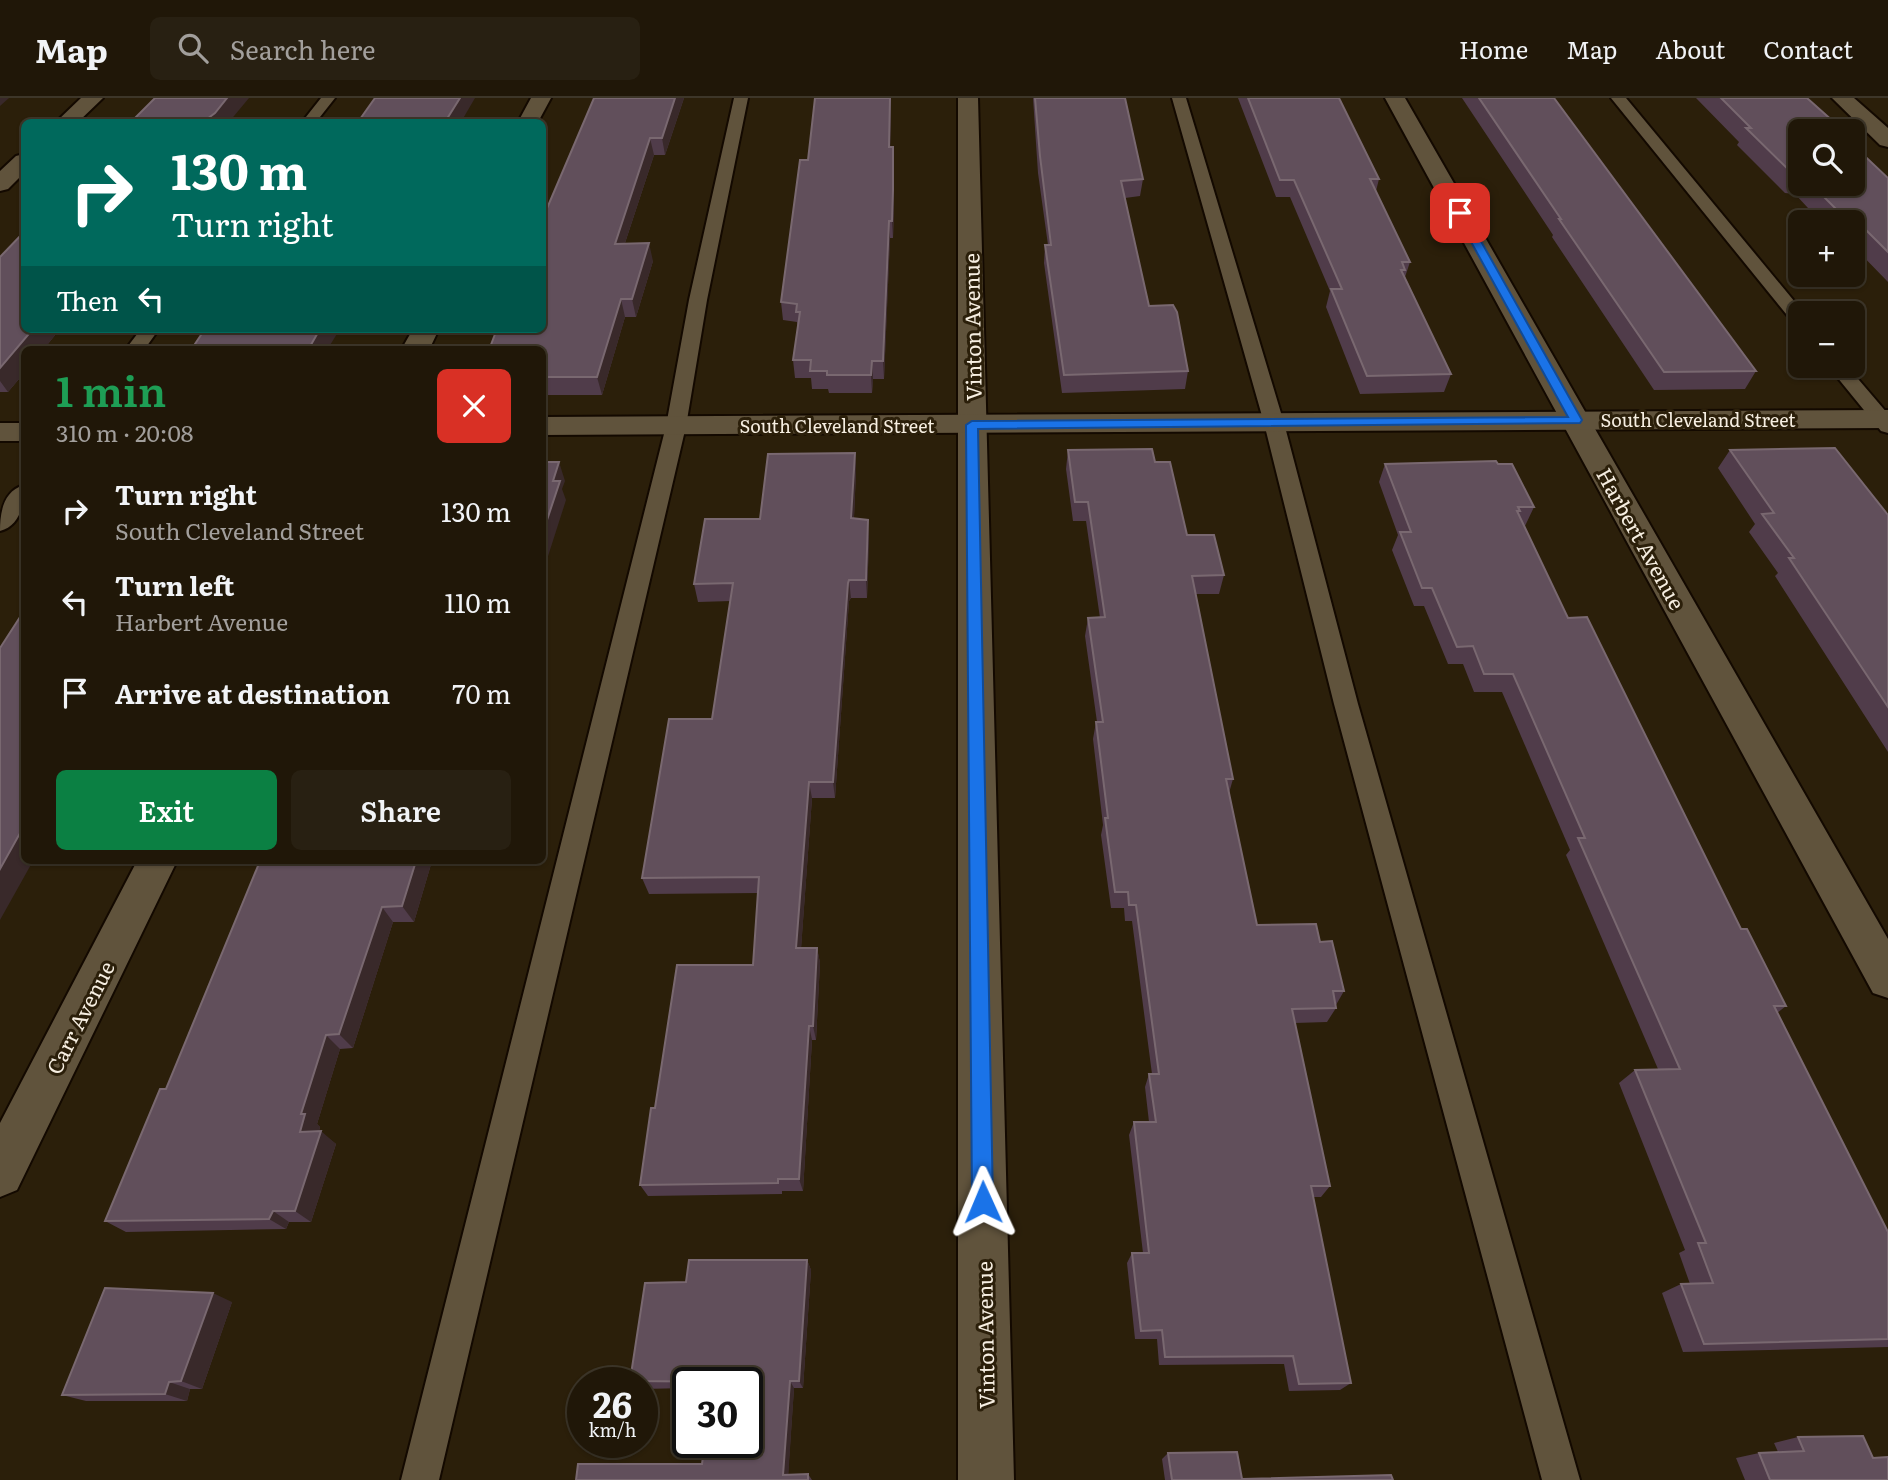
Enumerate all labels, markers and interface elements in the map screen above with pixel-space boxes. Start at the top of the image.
search box [150,17,640,80]
text: Map [35,24,108,73]
icon: search [174,29,212,67]
text: Search here [230,29,376,68]
text: Home [1459,31,1528,66]
text: Map [1566,31,1617,66]
text: About [1655,31,1725,66]
text: Contact [1763,31,1853,66]
map controls [1788,119,1865,378]
button: search [1788,119,1865,196]
text: 130 m [171,132,307,205]
icon: right [56,147,147,238]
pin [1430,183,1490,243]
icon: arrive [1441,194,1479,232]
text: Turn right [171,199,333,247]
button: + [1788,210,1865,287]
street label: Vinton Avenue [954,253,988,401]
text: Then [56,280,118,319]
icon: left [132,280,170,318]
button: − [1788,301,1865,378]
text: 1 min [56,358,166,420]
button: close [437,369,511,443]
street label: South Cleveland Street [1601,406,1796,433]
street label: South Cleveland Street [740,412,935,439]
text: 310 m · 20:08 [56,415,193,449]
street label: Harbert Avenue [1590,461,1694,615]
text: Turn right [115,474,257,513]
text: 130 m [441,491,511,530]
icon: right [56,492,94,530]
text: South Cleveland Street [115,513,364,547]
text: Turn left [115,565,234,604]
text: 110 m [444,582,511,621]
icon: left [56,583,94,621]
text: Harbert Avenue [115,604,288,638]
text: Arrive at destination [115,673,390,712]
text: 70 m [452,673,511,712]
icon: arrive [56,674,94,712]
button: Exit [56,770,277,850]
button: Share [291,770,511,850]
street label: Carr Avenue [37,955,121,1079]
position arrow [946,1165,1020,1239]
street label: Vinton Avenue [967,1261,1001,1409]
speed limit sign: 30 [672,1367,763,1458]
text: 26 [593,1377,632,1429]
text: km/h [589,1416,636,1443]

